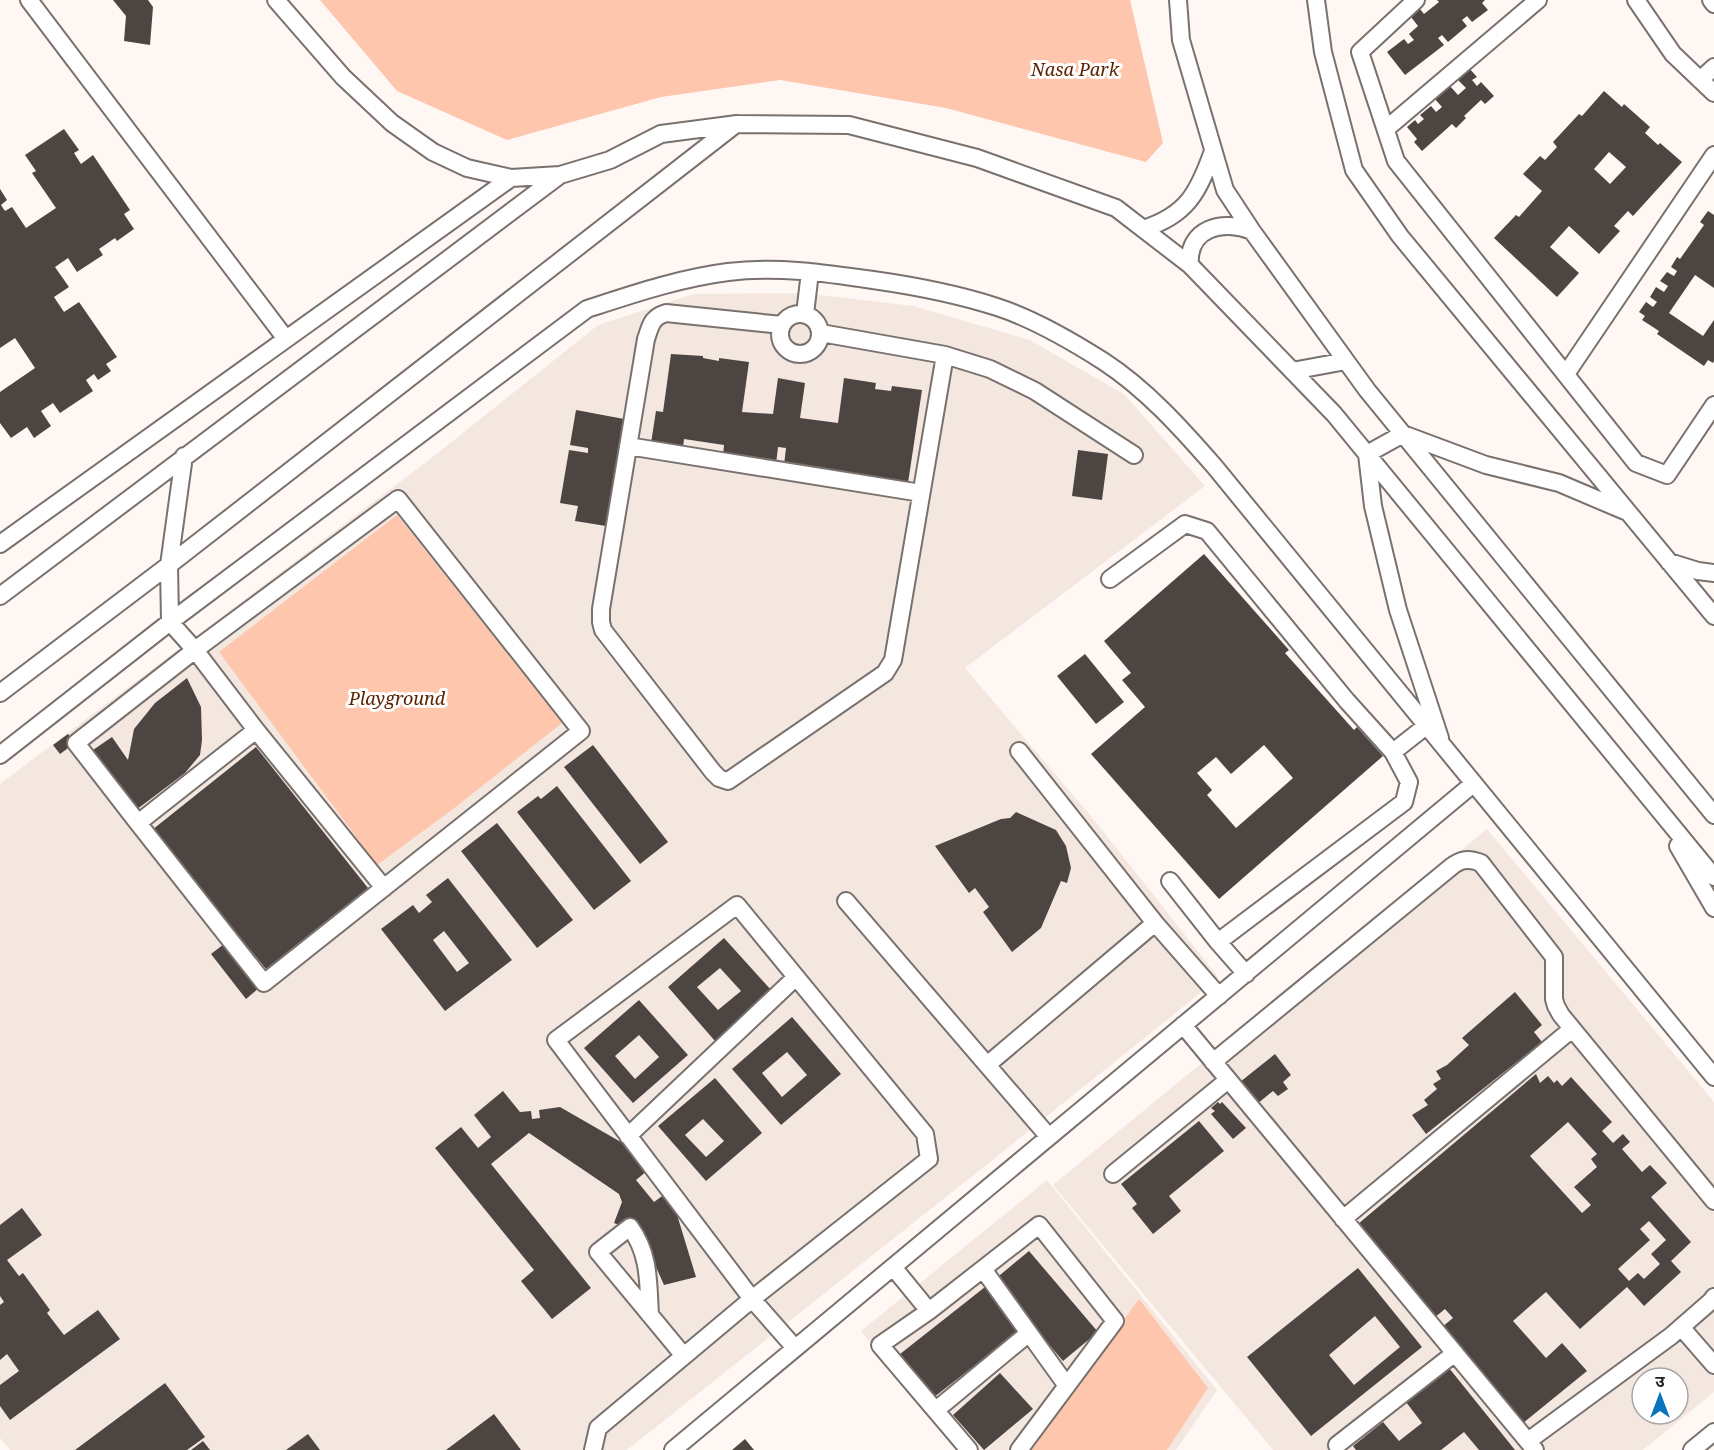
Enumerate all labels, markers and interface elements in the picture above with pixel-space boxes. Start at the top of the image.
park label: Nasa Park [1030,57,1120,81]
park label: Playground [348,686,446,710]
north arrow [1630,1366,1690,1426]
text: उ [1655,1370,1665,1392]

